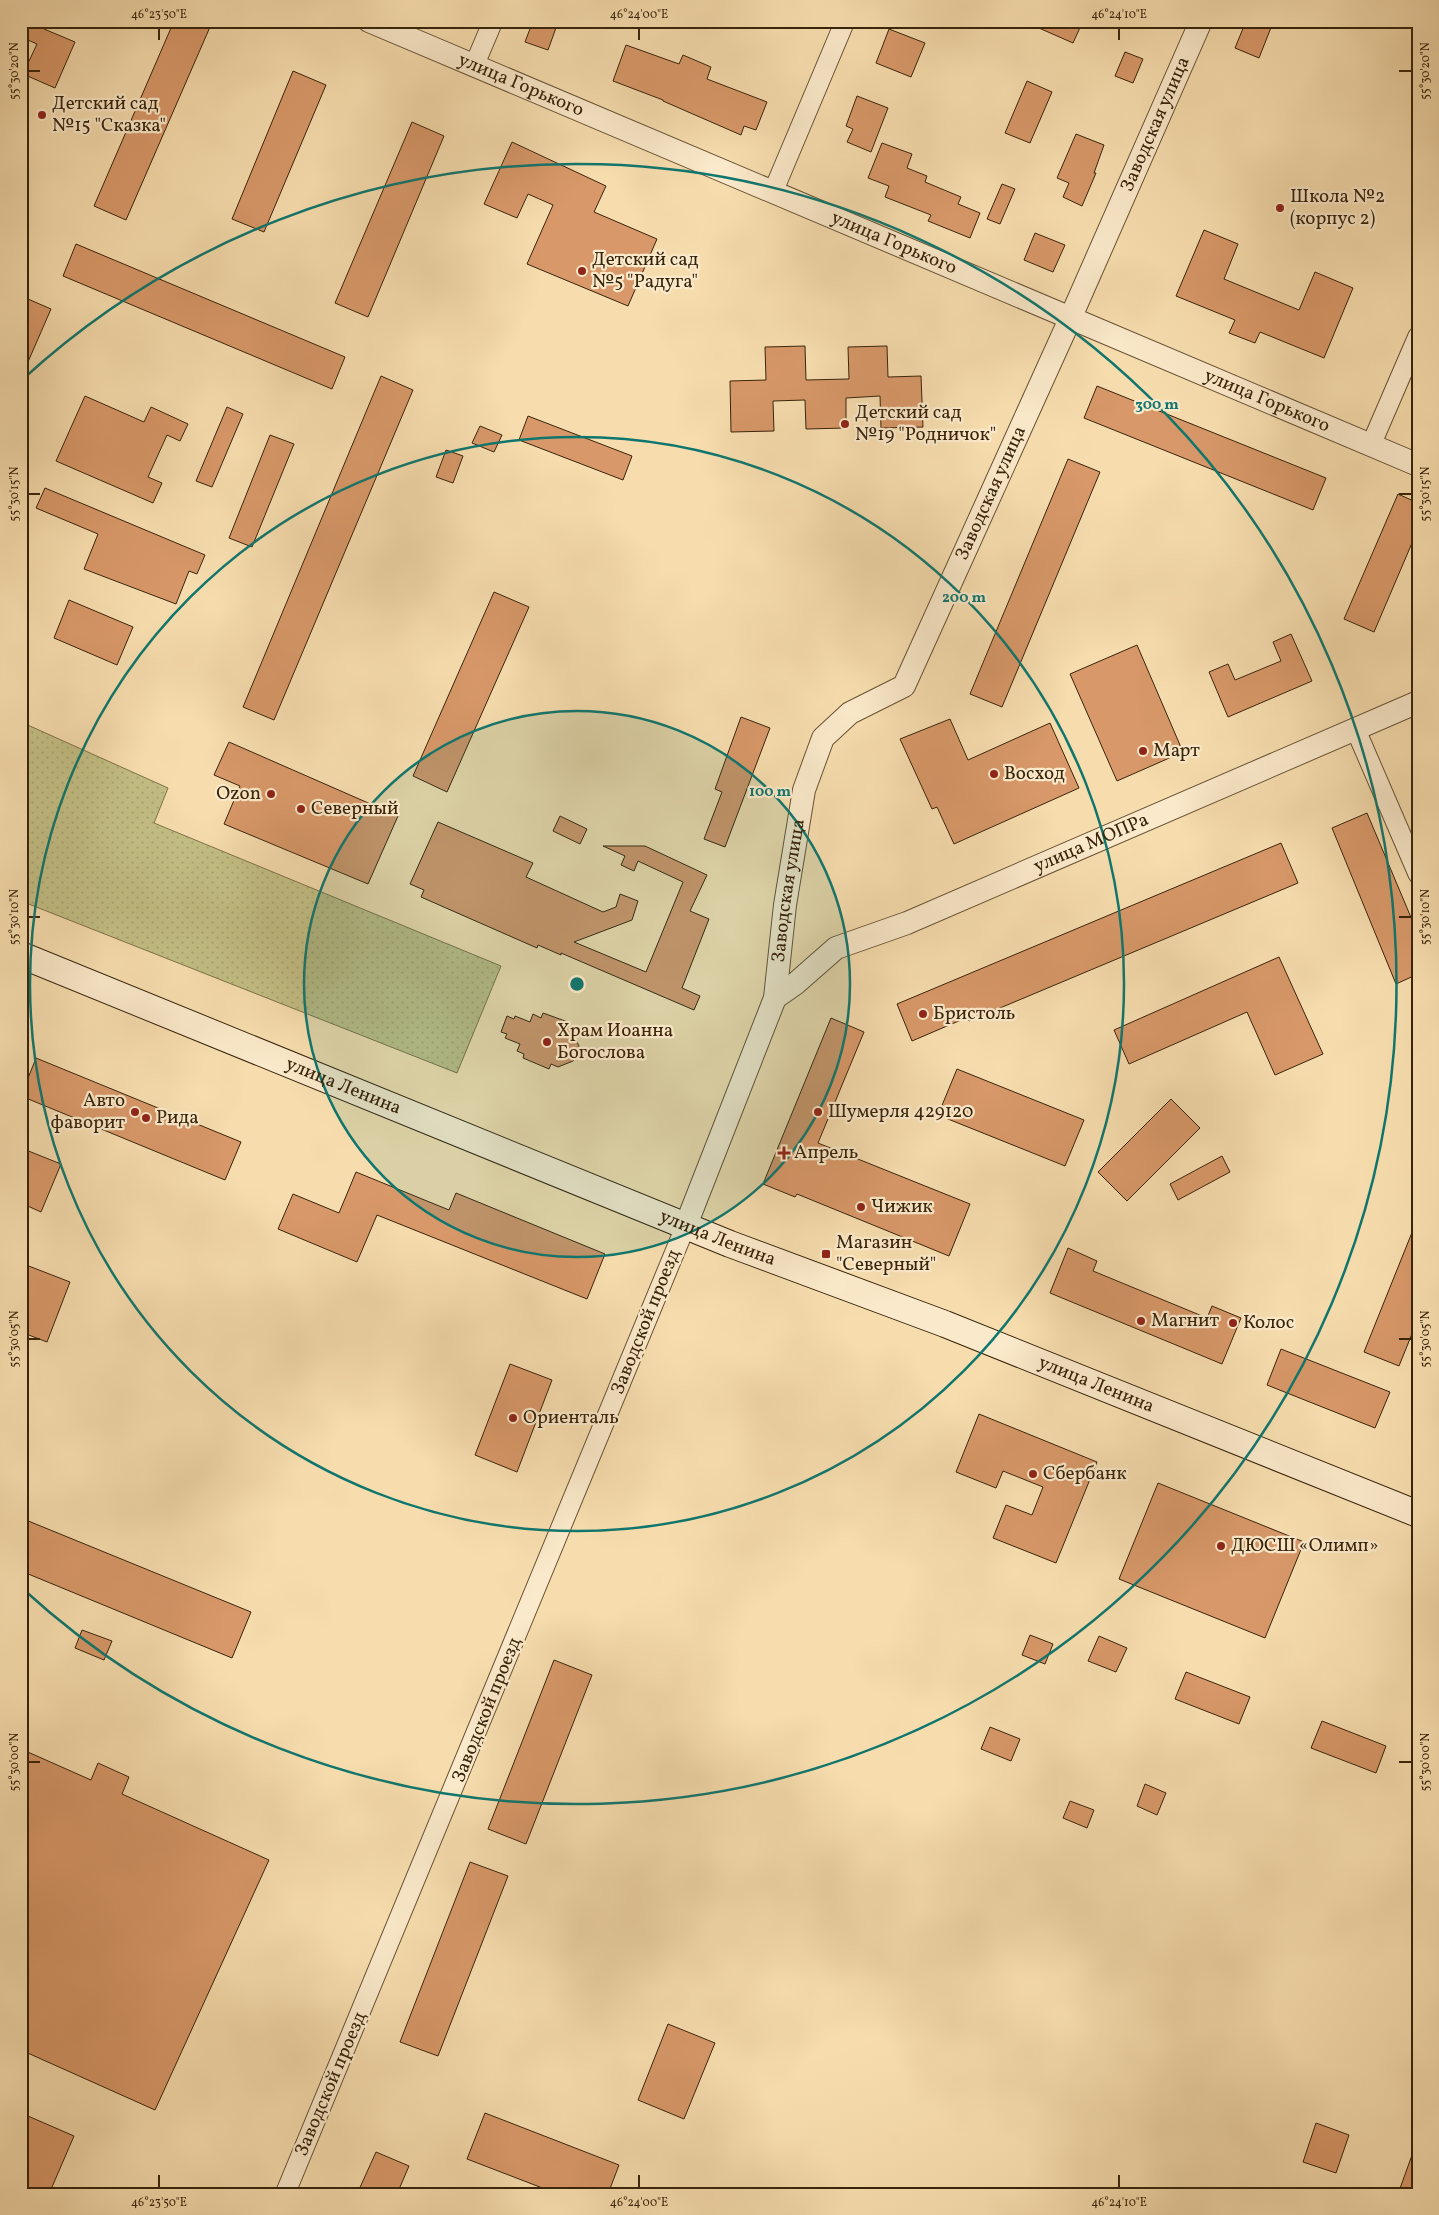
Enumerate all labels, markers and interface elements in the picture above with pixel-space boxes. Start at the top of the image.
text: 46°23'50"E [131,7,187,23]
text: 46°24'00"E [610,7,668,23]
text: 46°24'10"E [1091,7,1147,23]
text: 55°30'20"N [7,42,23,100]
text: 55°30'20"N [1418,42,1434,100]
street label: улица Горького [454,47,588,123]
street label: Заводская улица [1115,53,1197,196]
place label: Детский сад №15 "Сказка" [52,91,166,139]
marker: Детский сад №15 "Сказка" [36,109,48,121]
place label: Школа №2 (корпус 2) [1290,184,1385,232]
marker: Школа №2 (корпус 2) [1274,202,1286,214]
street label: улица Горького [827,205,961,281]
place label: Детский сад №5 "Радуга" [592,247,699,295]
marker: Детский сад №5 "Радуга" [576,265,588,277]
street label: улица Горького [1200,363,1334,439]
text: 300 m [1135,395,1179,416]
place label: Детский сад №19 "Родничок" [855,400,996,448]
marker: Детский сад №19 "Родничок" [839,418,851,430]
street label: Заводская улица [949,422,1033,565]
text: 55°30'15"N [7,467,23,521]
text: 55°30'15"N [1418,467,1434,521]
text: 200 m [942,588,986,609]
place label: Март [1153,738,1200,764]
marker: Март [1137,745,1149,757]
place label: Восход [1004,761,1065,787]
marker: Восход [988,768,1000,780]
place label: Ozon [216,781,261,807]
text: 100 m [749,782,792,803]
marker: Ozon [265,788,277,800]
place label: Северный [311,796,399,822]
marker: Северный [295,803,307,815]
street label: улица МОПРа [1030,807,1153,880]
street label: Заводская улица [766,817,812,964]
text: 55°30'10"N [7,889,23,945]
text: 55°30'10"N [1418,889,1434,945]
centre of rings [568,975,586,993]
place label: Бристоль [933,1001,1015,1027]
marker: Бристоль [917,1008,929,1020]
place label: Храм Иоанна Богослова [557,1018,673,1066]
marker: Храм Иоанна Богослова [541,1036,553,1048]
street label: улица Ленина [281,1051,405,1122]
place label: Авто фаворит [51,1088,125,1136]
place label: Шумерля 429120 [828,1099,974,1125]
place label: Рида [156,1105,199,1131]
marker: Авто фаворит [129,1106,141,1118]
marker: Шумерля 429120 [812,1106,824,1118]
marker: Рида [140,1112,152,1124]
place label: Апрель [794,1140,858,1166]
marker: Апрель [778,1147,790,1159]
place label: Чижик [871,1194,933,1220]
marker: Чижик [855,1201,867,1213]
street label: улица Ленина [656,1204,779,1273]
place label: Магазин "Северный" [836,1230,936,1278]
street label: Заводской проезд [605,1245,687,1399]
marker: Магазин "Северный" [820,1248,832,1260]
place label: Магнит [1151,1308,1219,1334]
text: 55°30'05"N [7,1310,23,1367]
place label: Колос [1243,1310,1294,1336]
text: 55°30'05"N [1418,1310,1434,1367]
marker: Магнит [1135,1315,1147,1327]
marker: Колос [1227,1317,1239,1329]
street label: улица Ленина [1034,1350,1158,1420]
place label: Ориенталь [523,1405,619,1431]
marker: Ориенталь [507,1412,519,1424]
place label: Сбербанк [1043,1461,1127,1487]
marker: Сбербанк [1027,1468,1039,1480]
place label: ДЮСШ «Олимп» [1231,1533,1379,1559]
marker: ДЮСШ «Олимп» [1215,1540,1227,1552]
street label: Заводской проезд [446,1633,528,1787]
text: 55°30'00"N [7,1733,23,1791]
text: 55°30'00"N [1418,1733,1434,1791]
street label: Заводской проезд [289,2008,373,2160]
text: 46°23'50"E [131,2195,187,2211]
text: 46°24'00"E [610,2195,668,2211]
text: 46°24'10"E [1091,2195,1147,2211]

